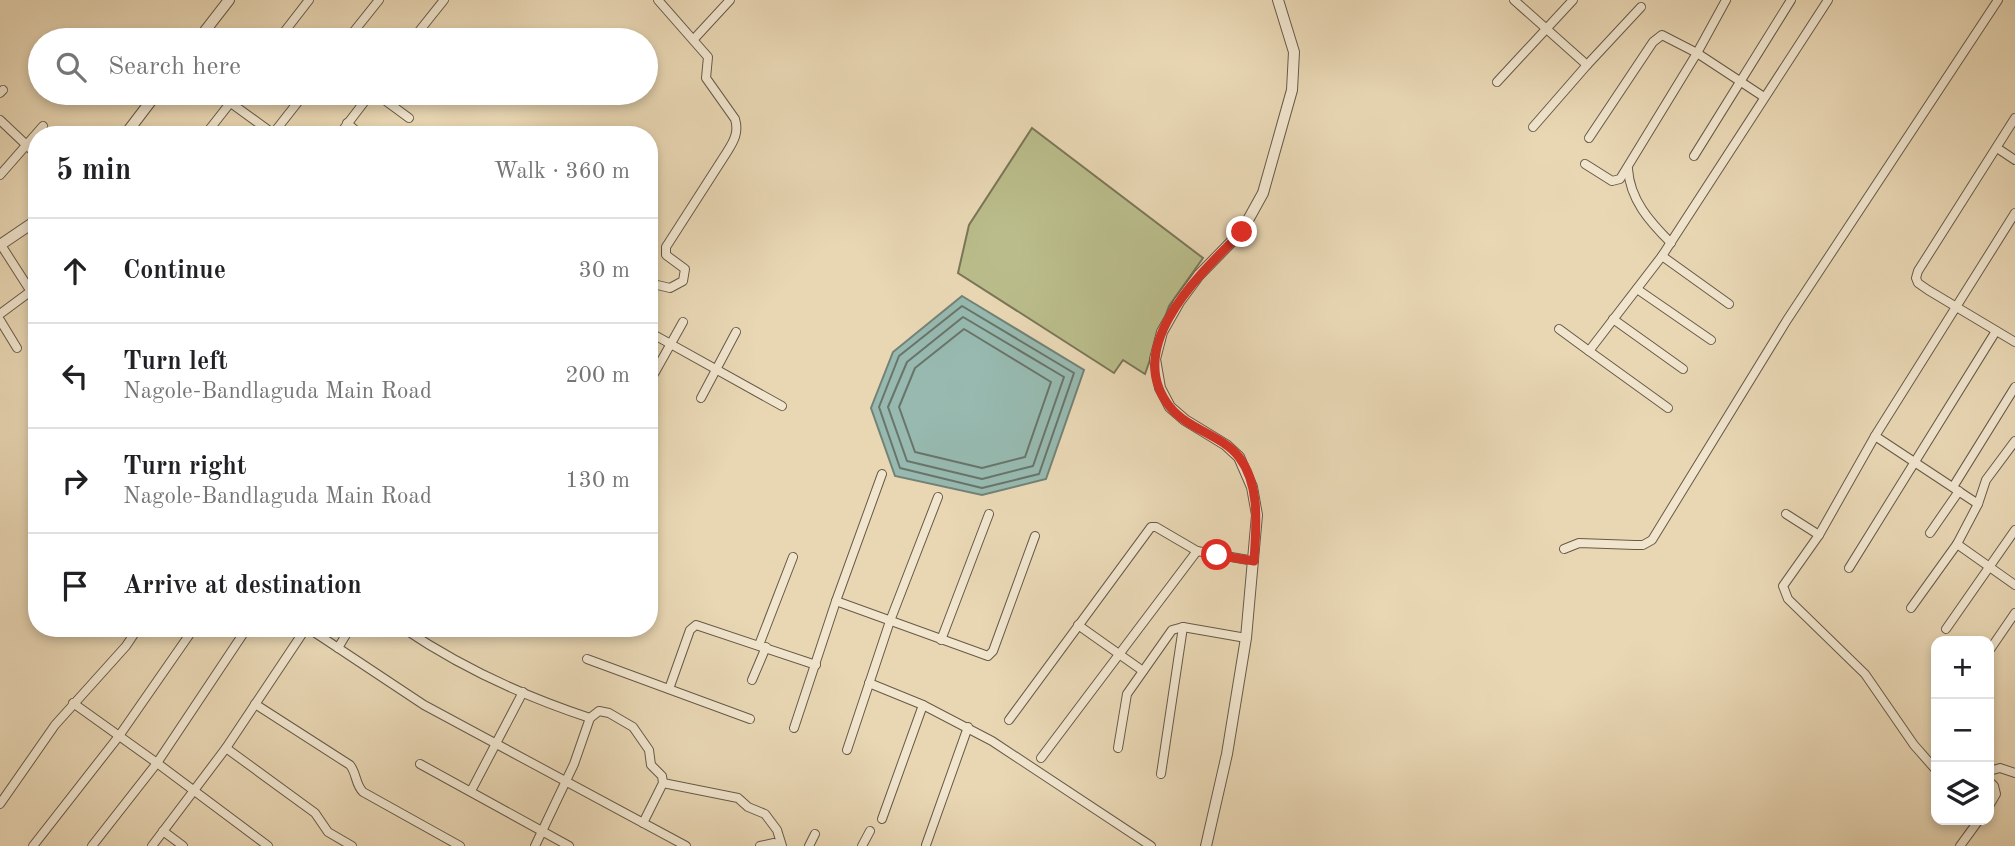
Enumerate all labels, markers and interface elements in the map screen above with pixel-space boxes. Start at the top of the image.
search box [28,28,658,105]
icon: search [52,48,90,86]
text: Search here [108,54,241,80]
text: 5 min [56,156,131,186]
text: Walk · 360 m [494,160,630,183]
route end [1226,216,1257,247]
icon: ahead [56,252,94,290]
text: Continue [123,258,226,284]
text: 30 m [579,259,630,282]
text: Turn left [123,349,228,375]
icon: left [56,357,94,395]
text: 200 m [565,364,630,387]
text: Nagole-Bandlaguda Main Road [123,380,432,403]
text: Turn right [123,454,246,480]
icon: right [56,462,94,500]
text: 130 m [565,469,630,492]
text: Nagole-Bandlaguda Main Road [123,485,432,508]
route start [1201,539,1232,570]
icon: arrive [56,567,94,605]
text: Arrive at destination [123,573,362,599]
map controls [1931,636,1994,825]
button: + [1931,636,1994,699]
button: − [1931,699,1994,762]
button: layers [1931,762,1994,825]

